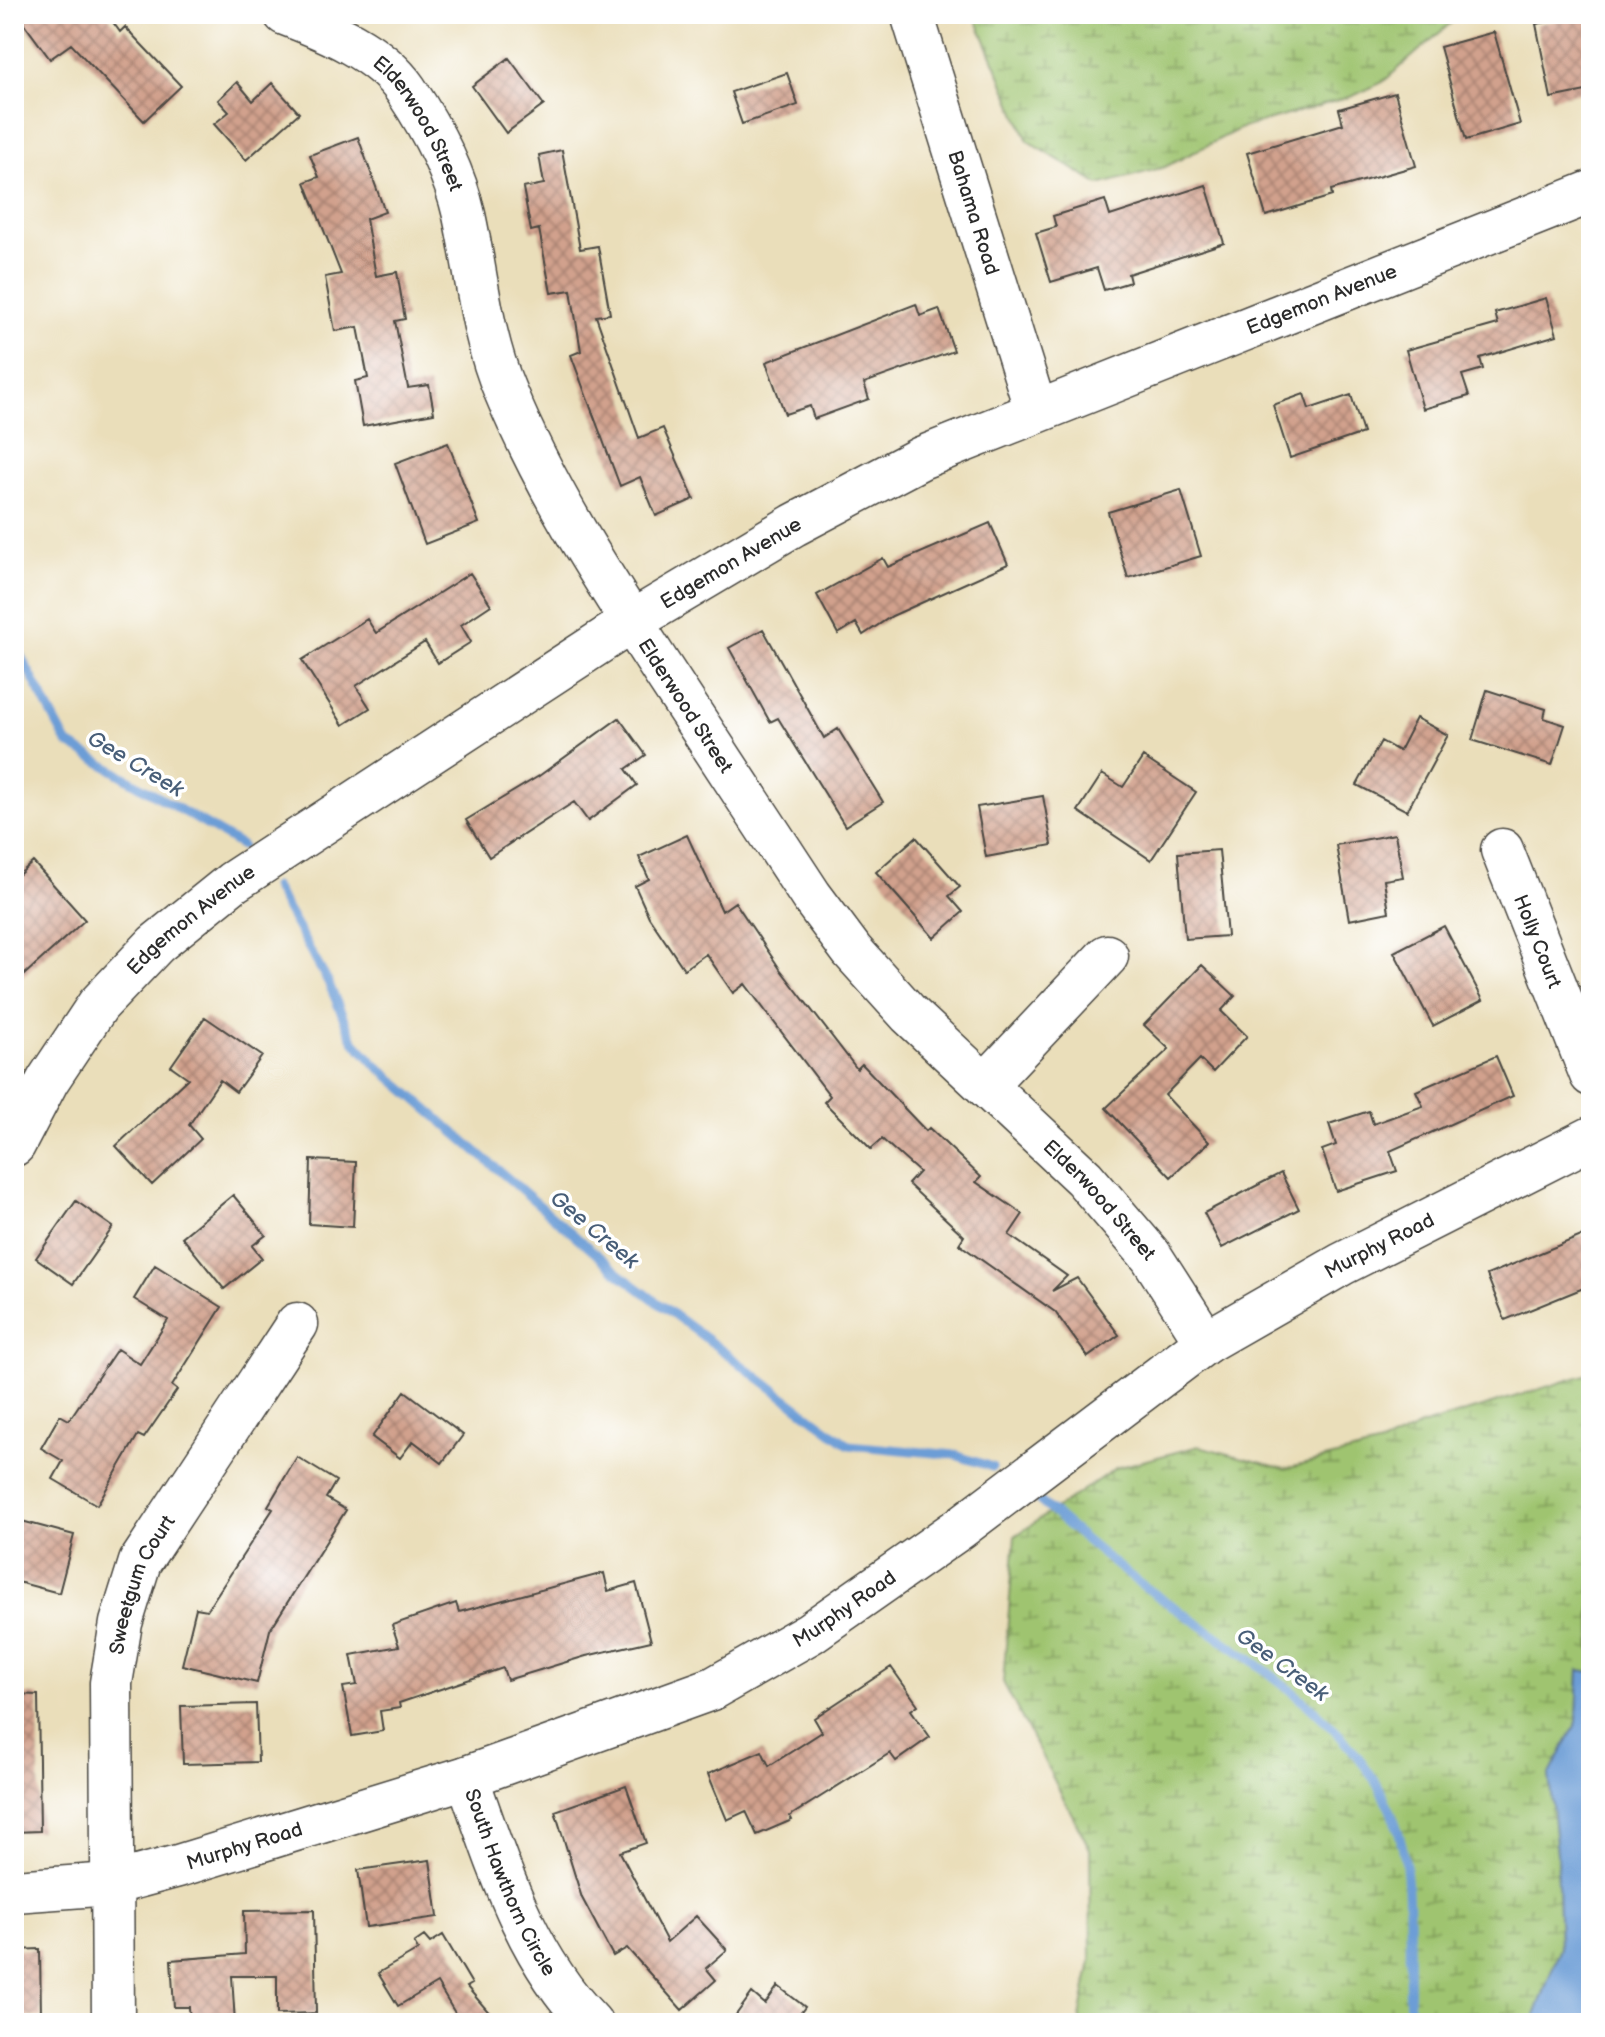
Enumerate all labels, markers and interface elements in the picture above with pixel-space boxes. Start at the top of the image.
street label: Elderwood Street [368,51,468,194]
street label: Bahama Road [942,148,1004,278]
street label: Edgemon Avenue [1243,259,1401,341]
street label: Edgemon Avenue [656,512,806,615]
street label: Elderwood Street [633,634,738,778]
water label: Gee Creek [82,725,189,804]
street label: Edgemon Avenue [122,860,260,980]
street label: Holly Court [1508,891,1566,992]
street label: Elderwood Street [1038,1135,1160,1266]
water label: Gee Creek [544,1185,645,1276]
street label: Murphy Road [1321,1208,1438,1284]
street label: Sweetgum Court [105,1511,181,1656]
street label: Murphy Road [789,1566,901,1653]
water label: Gee Creek [1231,1623,1335,1708]
street label: South Hawthorn Circle [459,1786,561,1981]
street label: Murphy Road [184,1817,305,1876]

